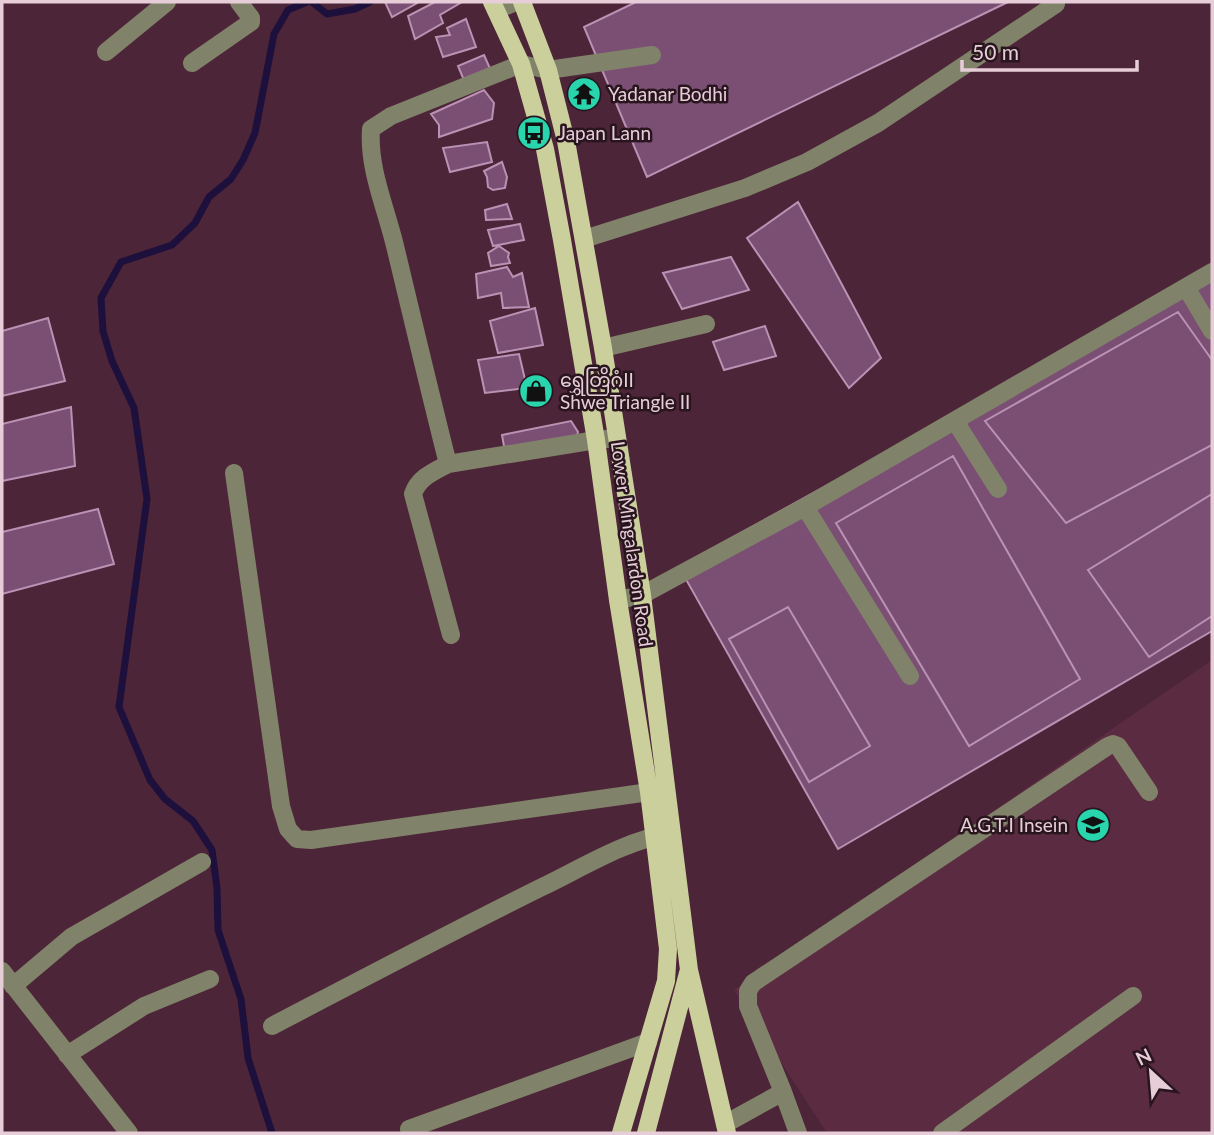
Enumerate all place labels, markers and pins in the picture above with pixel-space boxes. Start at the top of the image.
temple icon: Yadanar Bodhi [565,75,603,113]
place label: Yadanar Bodhi [608,82,727,105]
bus stop icon: Japan Lann [515,114,553,152]
place label: Japan Lann [558,121,651,144]
place label: ရွှေတြိဂံII Shwe Triangle II [560,366,690,413]
shop icon: ရွှေတြိဂံII Shwe Triangle II [517,372,555,410]
school or university icon: A.G.T.I Insein [1074,806,1112,844]
place label: A.G.T.I Insein [960,813,1068,836]

